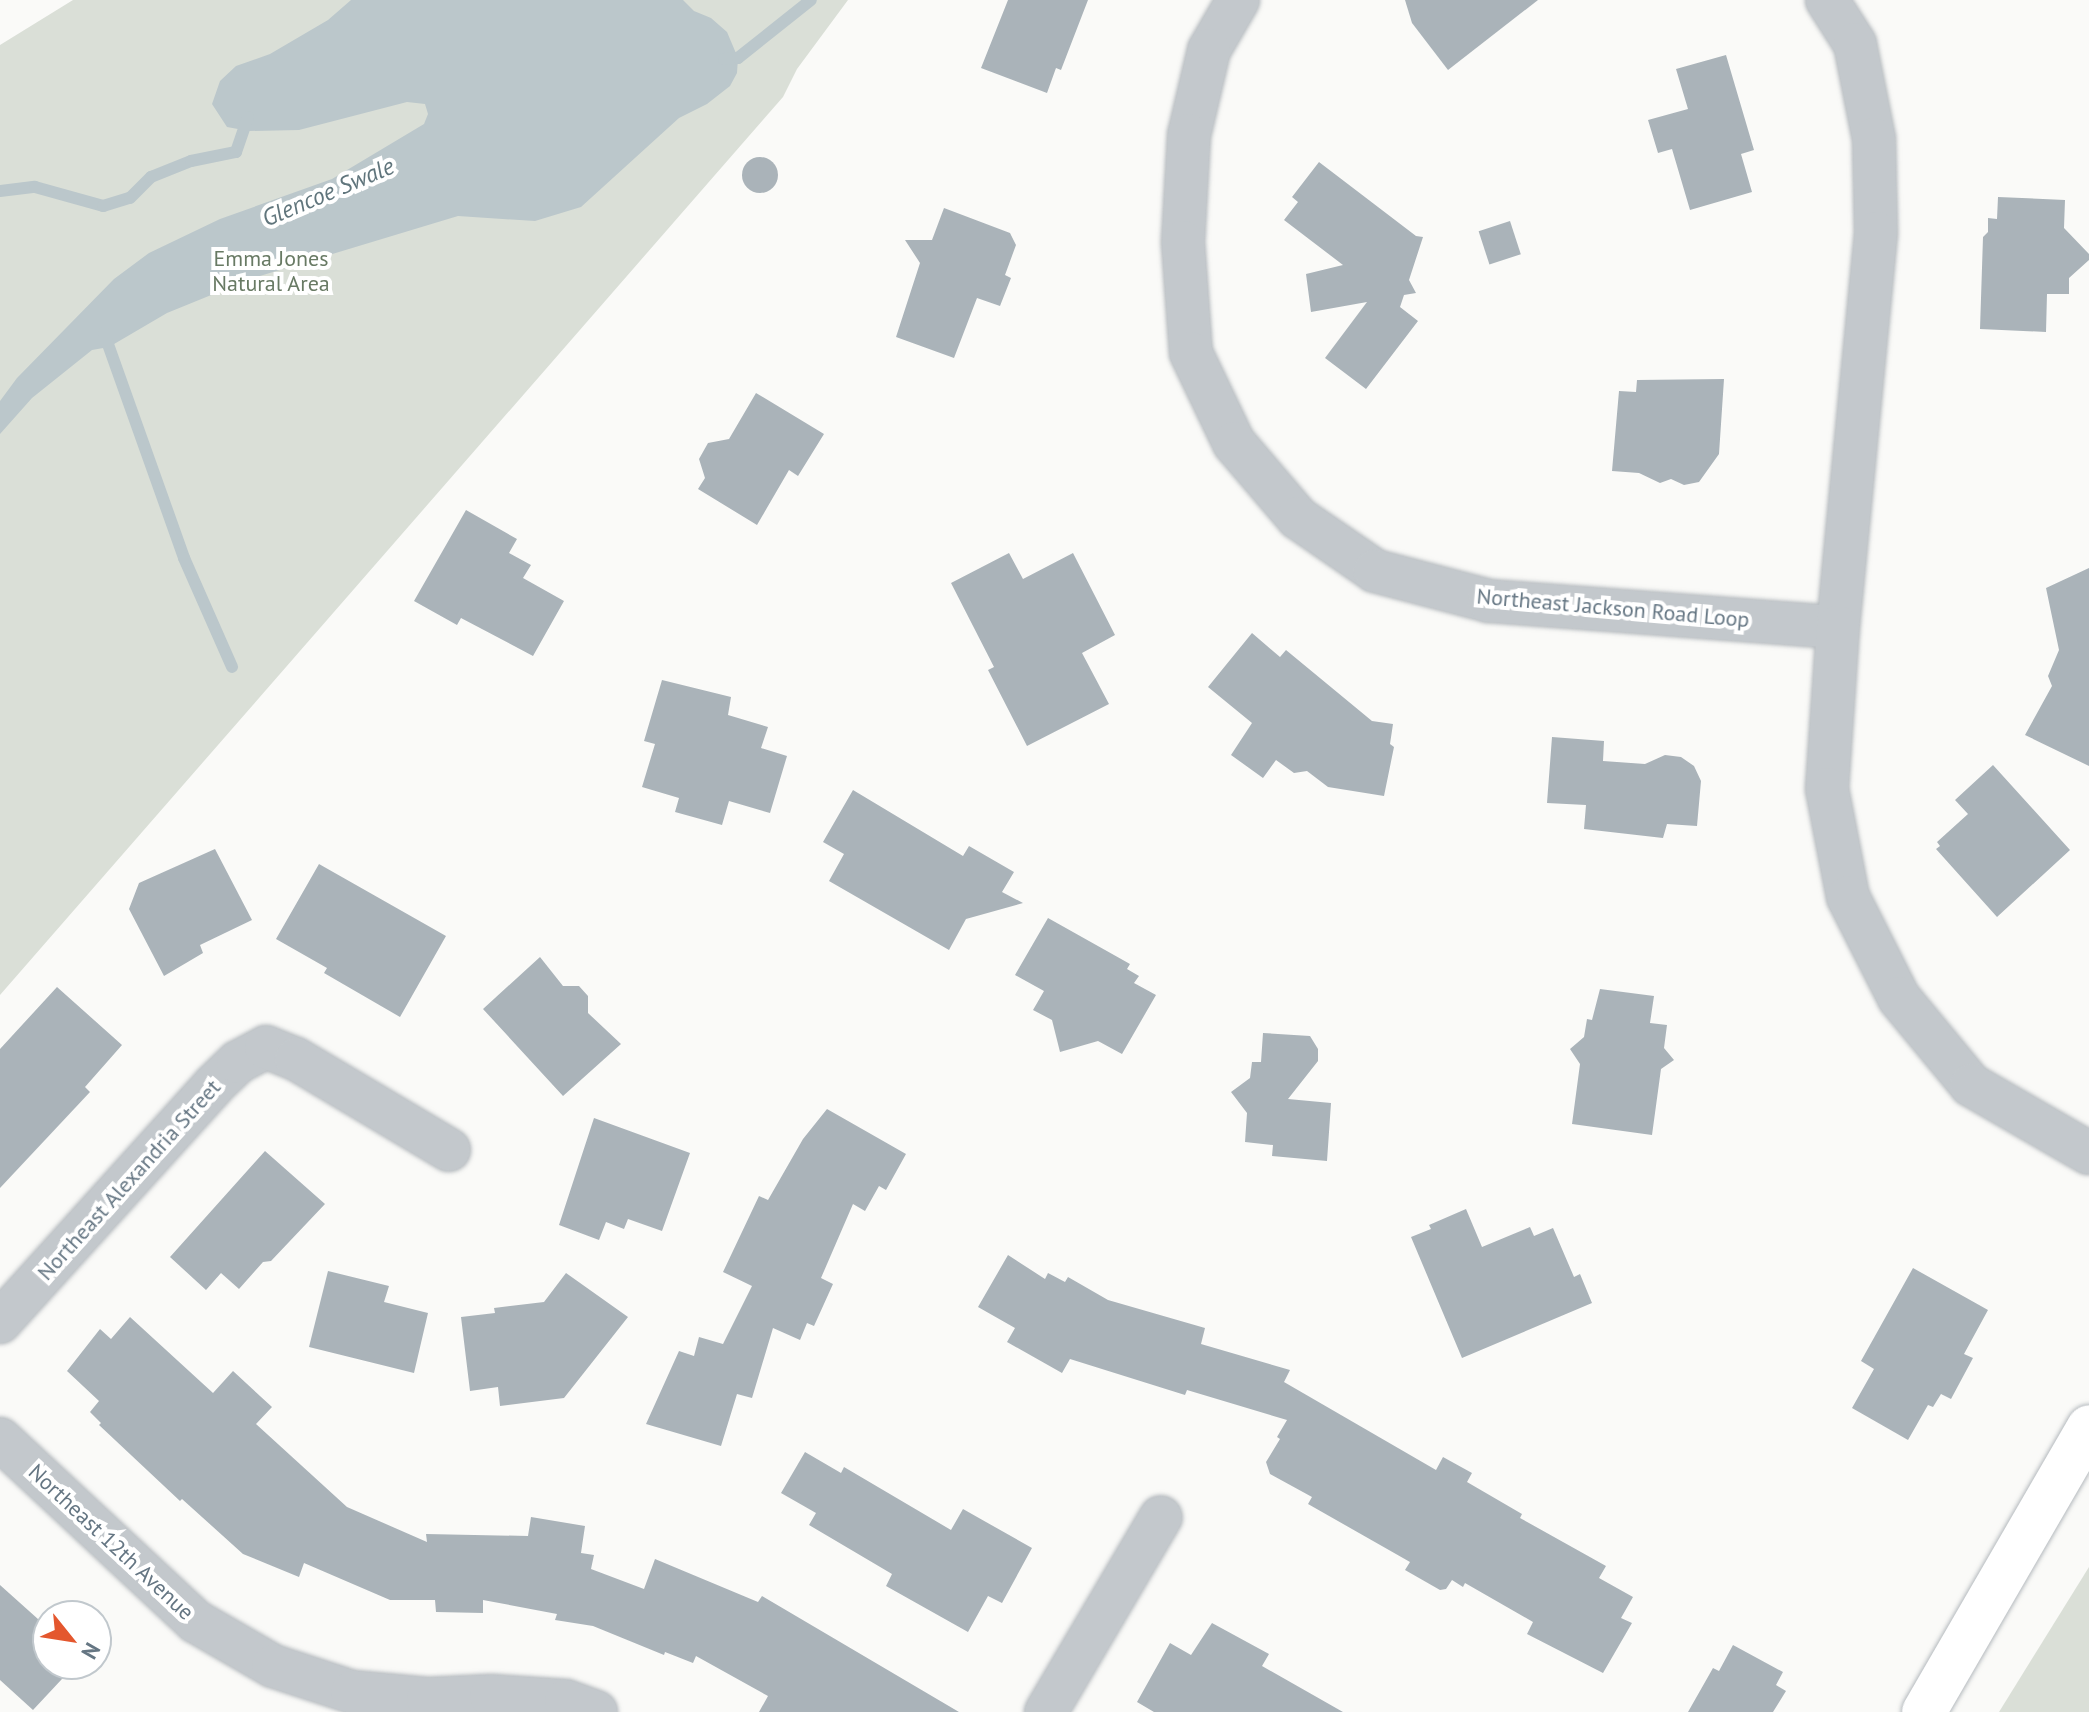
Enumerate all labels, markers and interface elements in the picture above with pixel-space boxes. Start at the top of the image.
water label: Glencoe Swale [258,151,398,233]
park label: Emma Jones Natural Area [212,245,330,296]
street label: Northeast Jackson Road Loop [1476,583,1750,633]
street label: Northeast Alexandria Street [32,1074,226,1286]
street label: Northeast 12th Avenue [23,1458,199,1626]
north arrow [32,1600,112,1680]
text: N [75,1638,107,1664]

